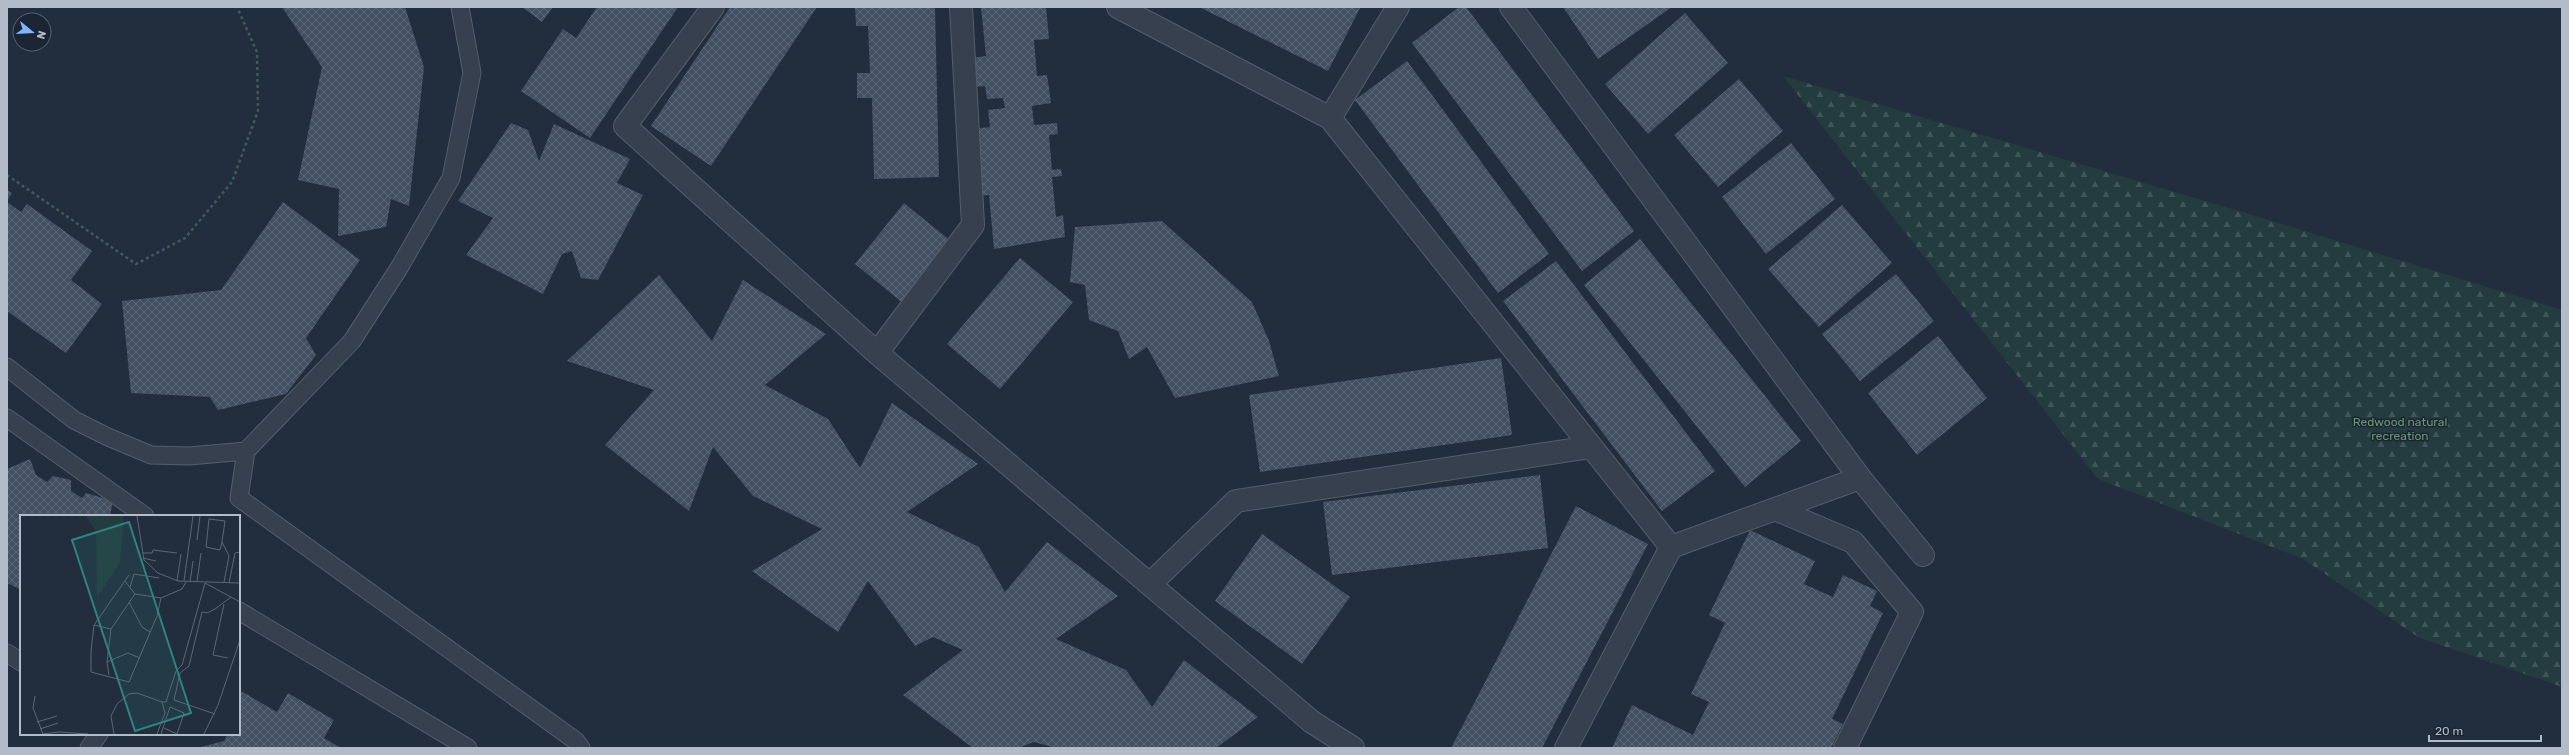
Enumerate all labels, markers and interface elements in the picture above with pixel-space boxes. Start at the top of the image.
north arrow [12,12,52,52]
text: N [34,29,48,41]
park label: Redwood natural recreation [2353,415,2447,443]
inset map [20,515,240,735]
scale bar [2429,717,2541,743]
text: 20 m [2435,724,2463,738]

